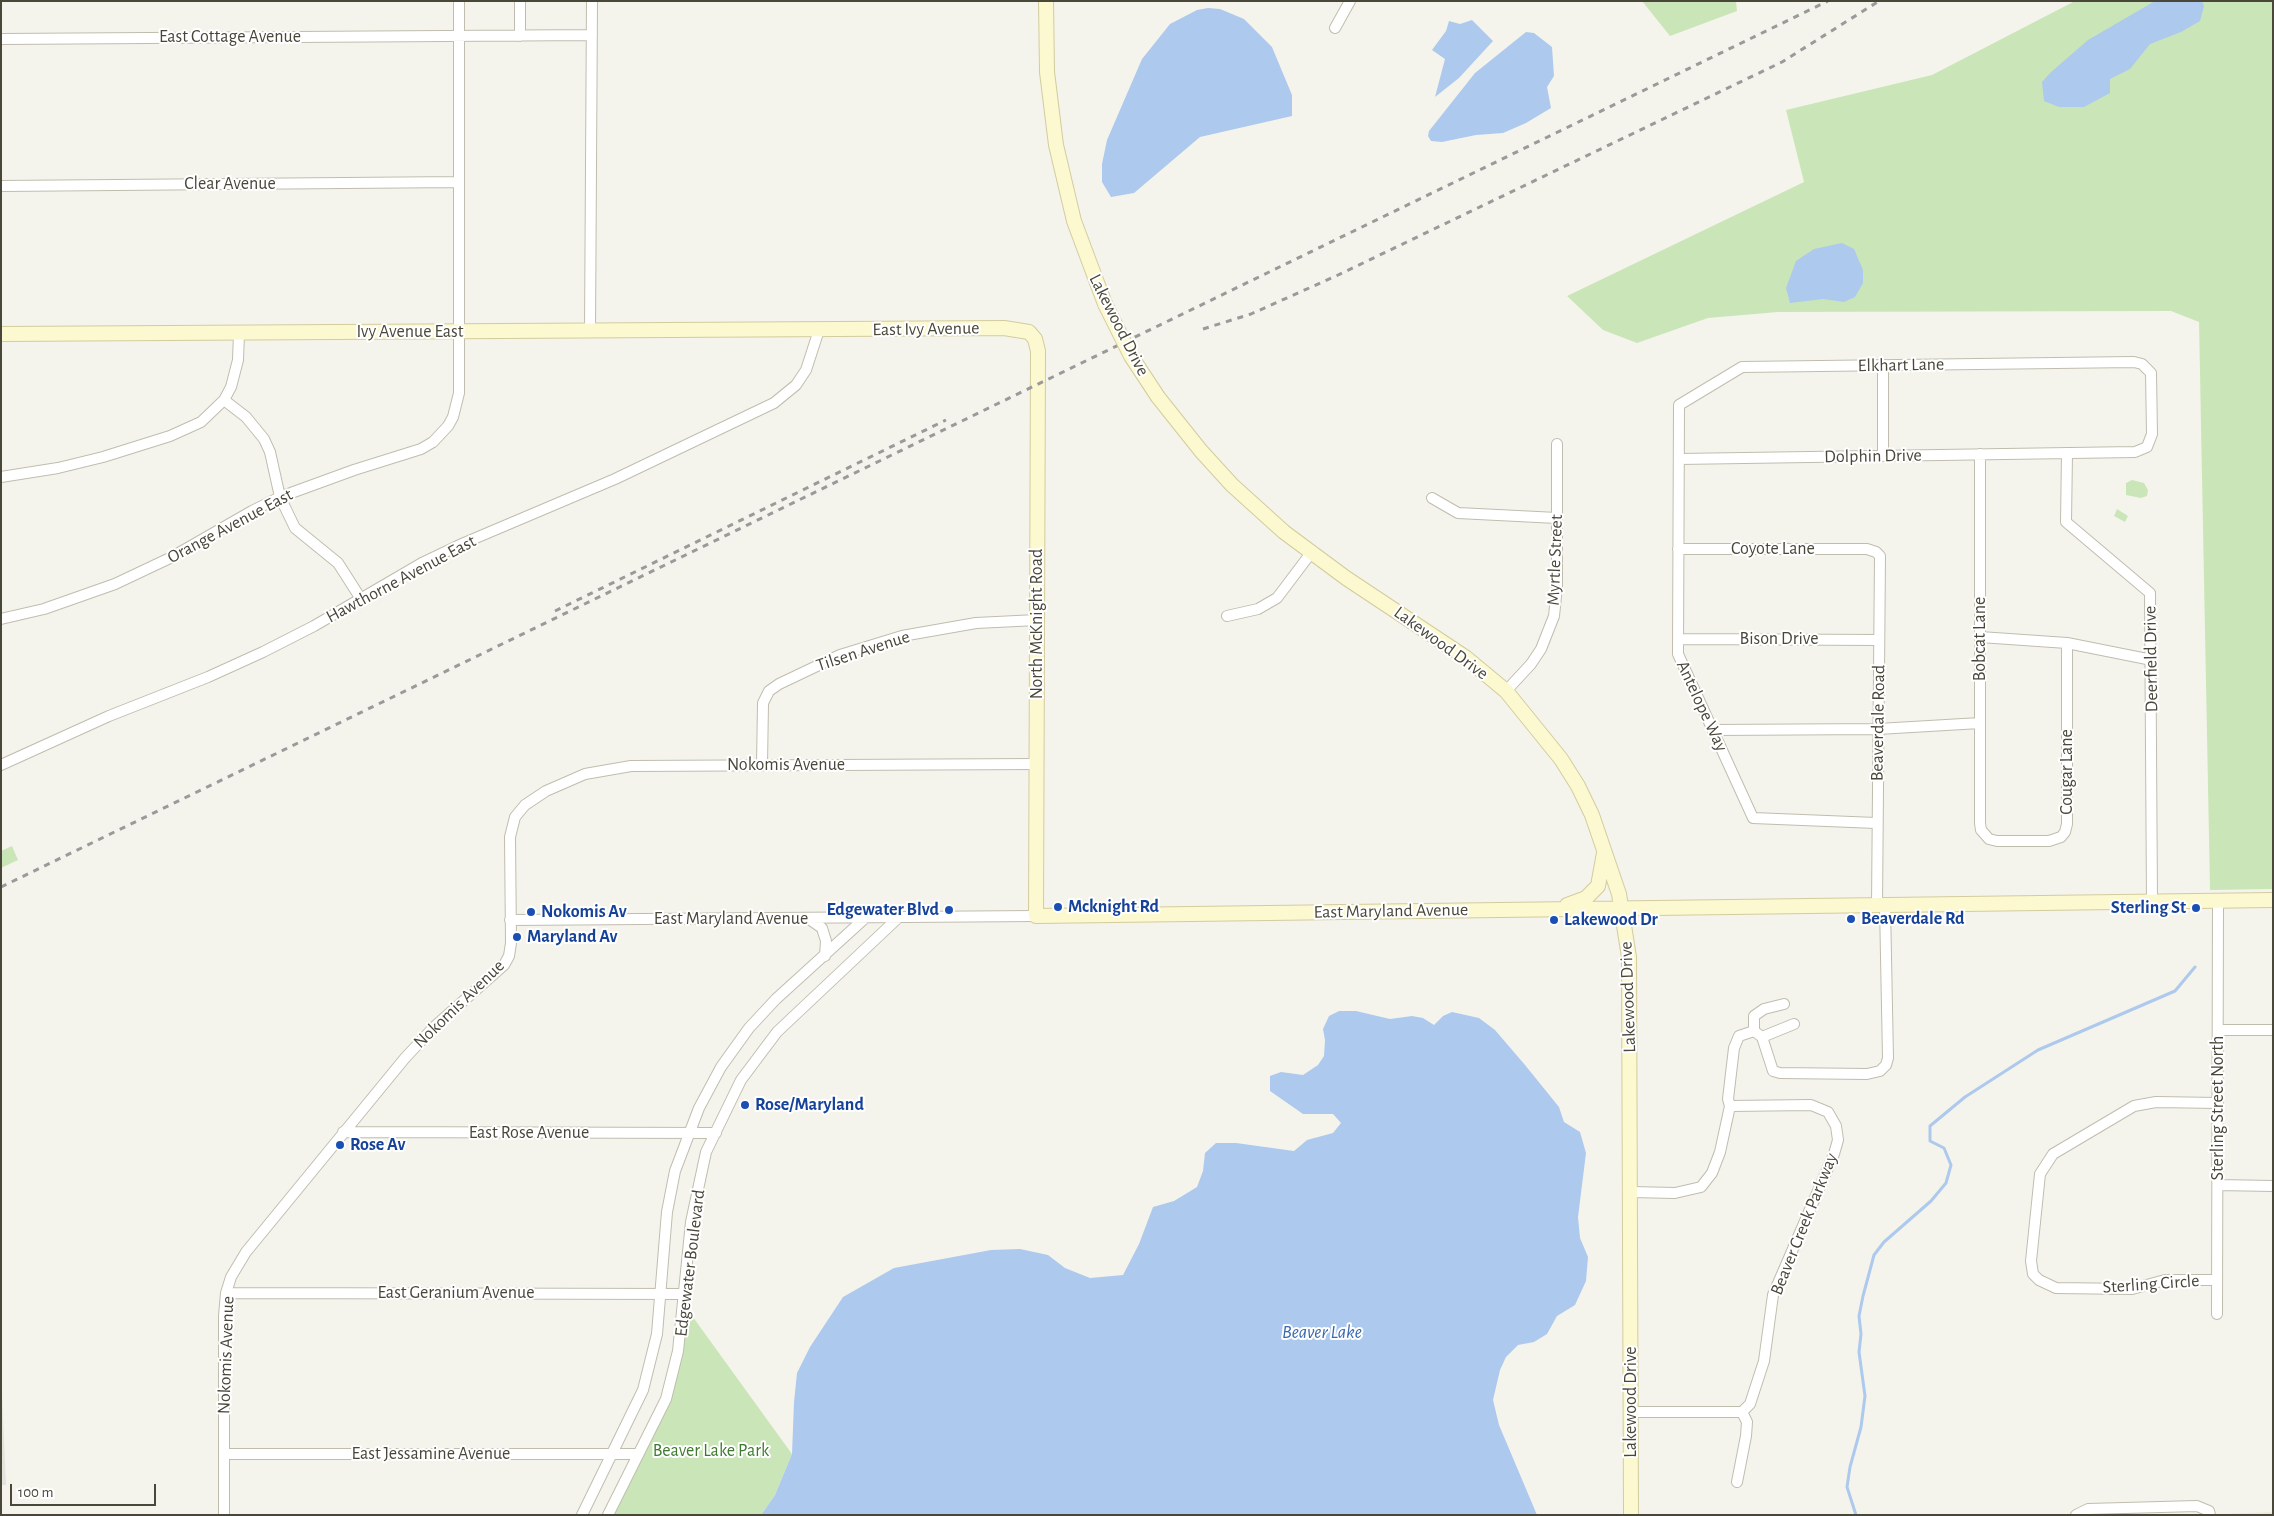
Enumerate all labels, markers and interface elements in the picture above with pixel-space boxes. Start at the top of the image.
street label: East Cottage Avenue [159,26,301,48]
street label: Clear Avenue [184,173,276,195]
street label: Lakewood Drive [1084,271,1154,379]
street label: East Ivy Avenue [872,317,980,341]
street label: Ivy Avenue East [356,321,464,343]
street label: Elkhart Lane [1858,353,1944,377]
street label: Dolphin Drive [1824,444,1922,468]
street label: Orange Avenue East [164,484,296,568]
street label: Myrtle Street [1543,514,1567,606]
street label: Hawthorne Avenue East [322,530,480,628]
street label: Coyote Lane [1731,538,1815,560]
street label: North McKnight Road [1026,549,1048,699]
street label: Bobcat Lane [1969,597,1991,681]
street label: Lakewood Drive [1390,602,1492,684]
street label: Deerfield Drive [2139,606,2163,712]
street label: Tilsen Avenue [813,626,913,676]
street label: Bison Drive [1739,628,1819,650]
street label: Antelope Way [1672,657,1732,755]
street label: Beaverdale Road [1866,665,1890,781]
street label: Cougar Lane [2056,729,2078,815]
street label: Nokomis Avenue [727,754,845,776]
place label: Mcknight Rd [1068,896,1159,918]
place label: Sterling St [2111,897,2186,919]
place label: Edgewater Blvd [826,899,939,921]
street label: East Maryland Avenue [1314,899,1468,923]
place label: Nokomis Av [541,901,627,923]
marker: Mcknight Rd [1052,901,1064,913]
marker: Sterling St [2190,902,2202,914]
marker: Edgewater Blvd [943,904,955,916]
marker: Nokomis Av [525,906,537,918]
street label: East Maryland Avenue [654,908,808,930]
place label: Beaverdale Rd [1861,908,1964,930]
place label: Lakewood Dr [1564,909,1658,931]
marker: Beaverdale Rd [1845,913,1857,925]
marker: Lakewood Dr [1548,914,1560,926]
place label: Maryland Av [527,926,618,948]
marker: Maryland Av [511,931,523,943]
street label: Lakewood Drive [1615,941,1641,1053]
street label: Nokomis Avenue [409,955,509,1053]
street label: Sterling Street North [2207,1036,2229,1180]
place label: Rose/Maryland [755,1094,864,1116]
marker: Rose/Maryland [739,1099,751,1111]
street label: East Rose Avenue [469,1122,589,1144]
place label: Rose Av [350,1134,405,1156]
marker: Rose Av [334,1139,346,1151]
street label: Beaver Creek Parkway [1766,1150,1842,1298]
street label: Edgewater Boulevard [670,1188,710,1338]
street label: Sterling Circle [2102,1270,2200,1298]
street label: East Geranium Avenue [378,1282,534,1304]
street label: Nokomis Avenue [213,1296,239,1414]
water label: Beaver Lake [1282,1321,1362,1343]
street label: Lakewood Drive [1620,1346,1642,1458]
park label: Beaver Lake Park [653,1440,769,1462]
street label: East Jessamine Avenue [352,1443,510,1465]
scale bar [12,1474,159,1506]
text: 100 m [18,1485,53,1500]

